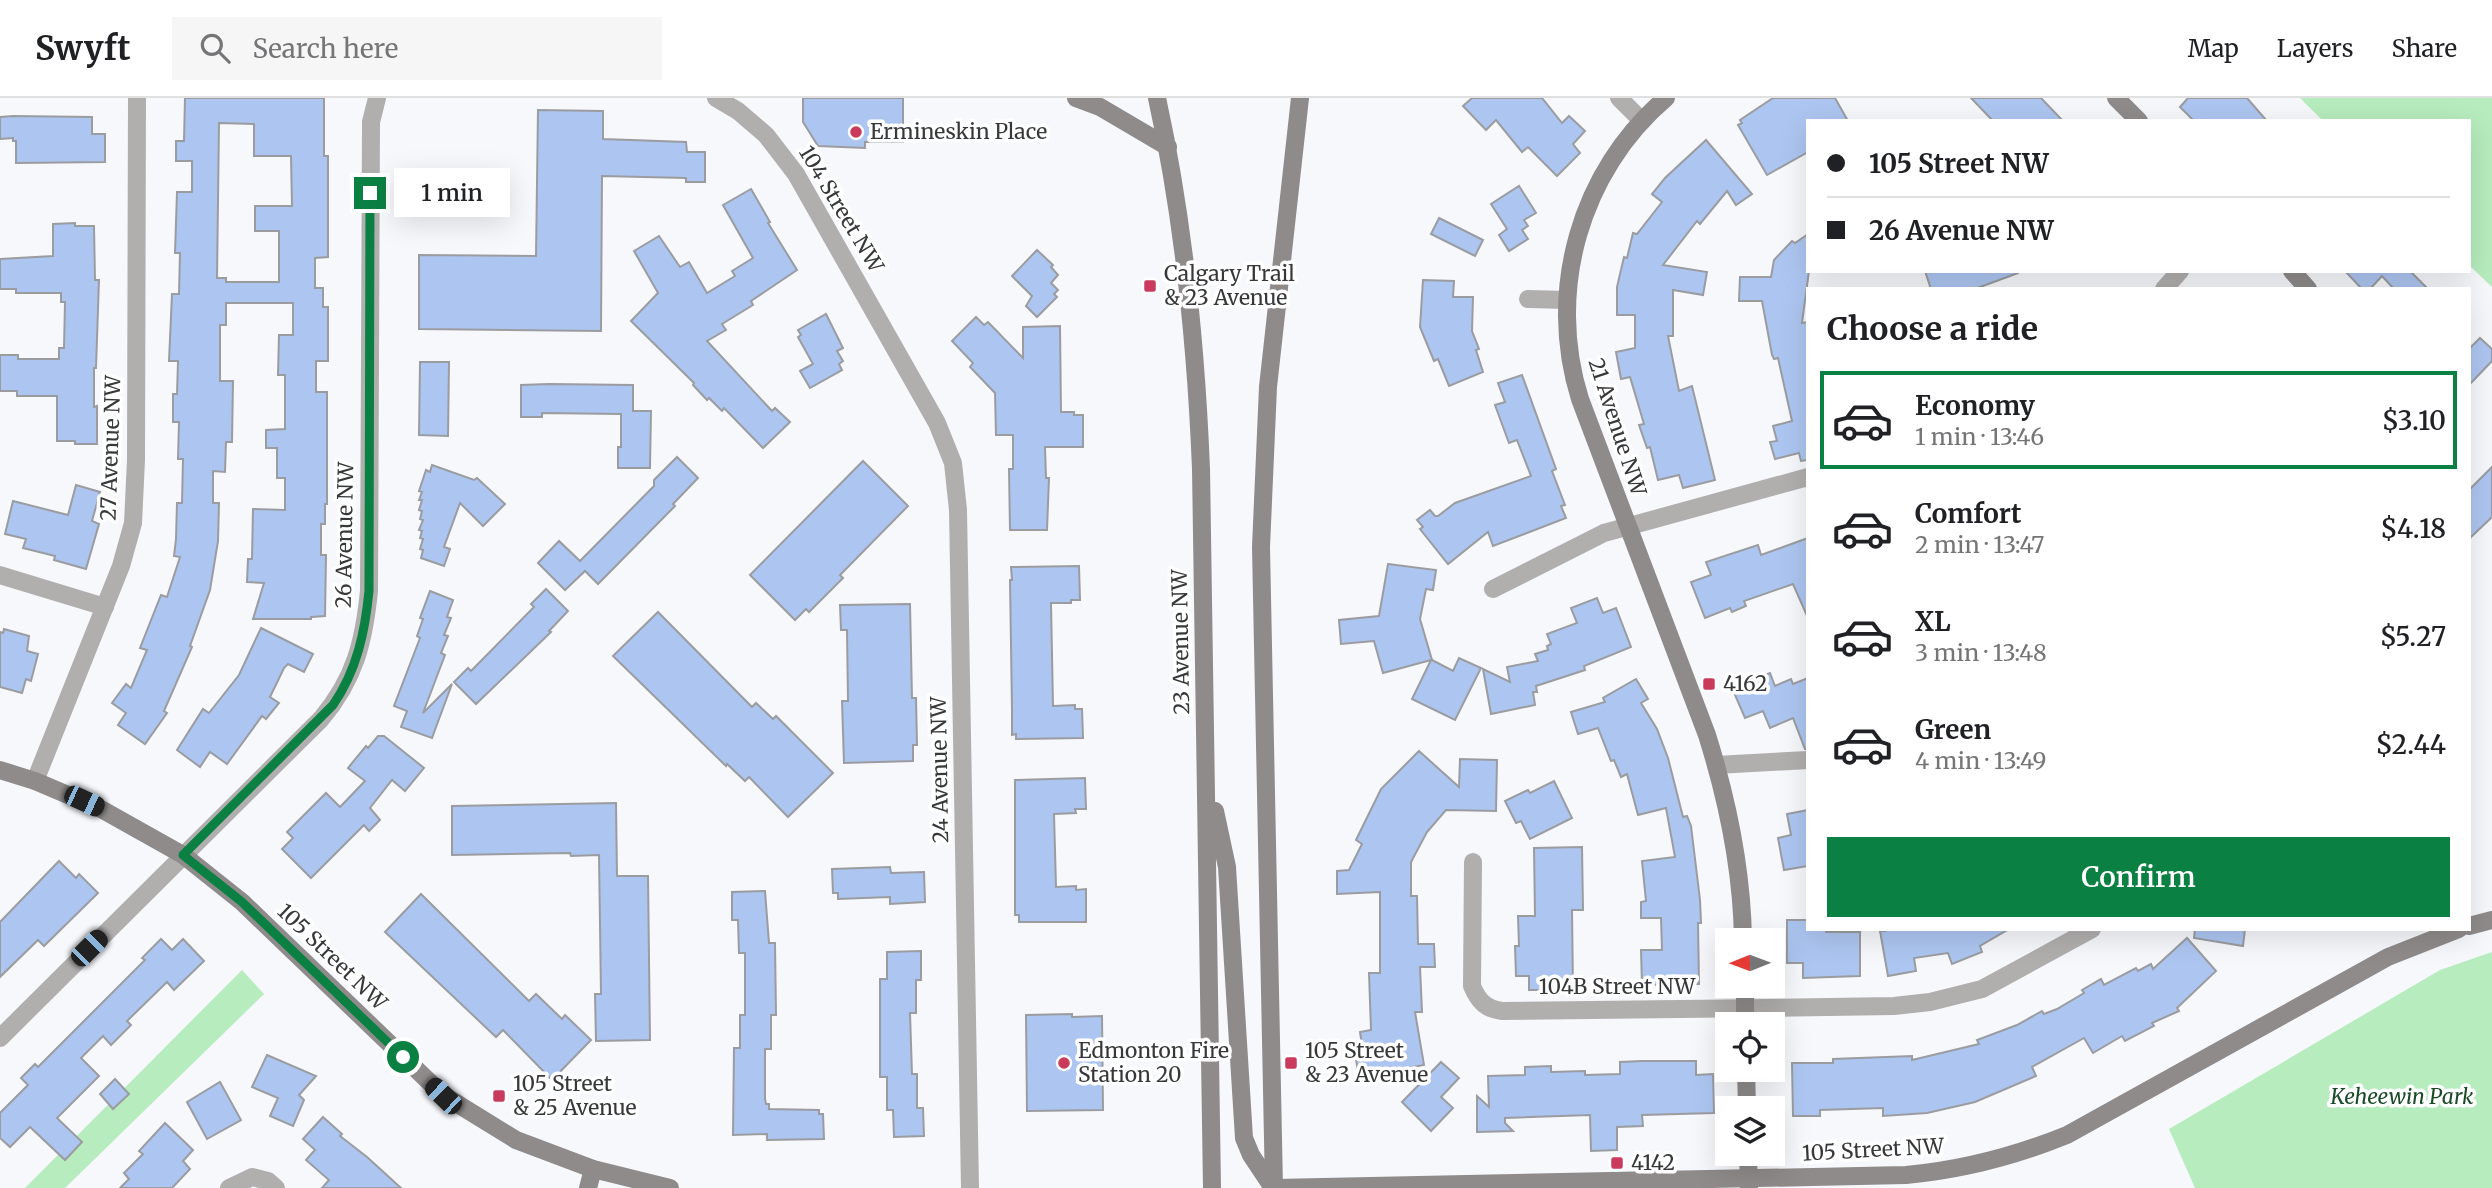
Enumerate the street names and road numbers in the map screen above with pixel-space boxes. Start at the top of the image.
street label: 104 Street NW [793,141,890,278]
street label: 21 Avenue NW [1583,355,1653,500]
street label: 27 Avenue NW [94,374,127,521]
street label: 26 Avenue NW [330,461,359,608]
street label: 23 Avenue NW [1166,568,1195,715]
street label: 24 Avenue NW [925,696,954,843]
street label: 105 Street NW [272,898,394,1016]
street label: 104B Street NW [1539,973,1696,1000]
street label: 105 Street NW [1801,1132,1946,1167]

